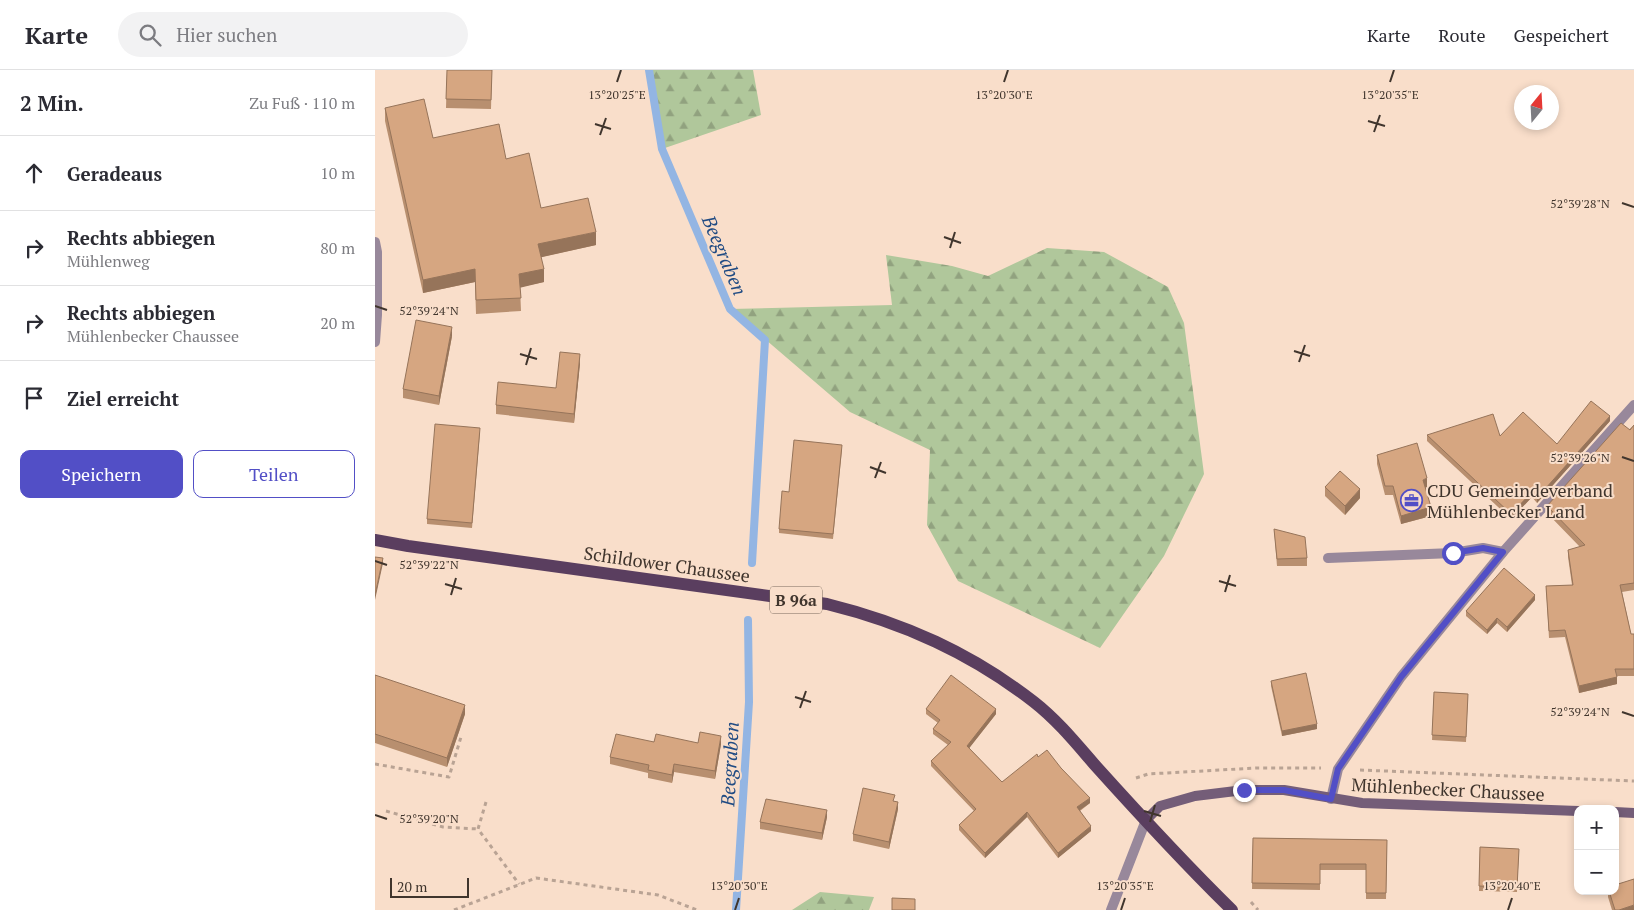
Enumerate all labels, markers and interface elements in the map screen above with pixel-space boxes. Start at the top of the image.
search box [118,12,468,57]
text: Karte [25,19,88,51]
icon: search [136,21,164,49]
text: Hier suchen [176,22,277,47]
text: Karte [1367,23,1410,47]
text: Route [1438,23,1486,47]
text: Gespeichert [1514,23,1609,47]
north arrow [1514,85,1559,130]
text: 13°20'25"E [588,87,646,102]
text: 13°20'30"E [975,87,1033,102]
text: 13°20'35"E [1361,87,1419,102]
text: 2 Min. [20,89,84,117]
text: Zu Fuß · 110 m [249,92,355,114]
icon: ahead [20,159,48,187]
text: Geradeaus [67,161,162,186]
text: 10 m [320,162,355,184]
text: 52°39'28"N [1550,196,1610,211]
water label: Beegraben [697,210,753,299]
text: Rechts abbiegen [67,225,215,250]
icon: right [20,234,48,262]
text: 80 m [320,237,355,259]
text: Mühlenweg [67,250,150,272]
text: Rechts abbiegen [67,300,215,325]
text: 52°39'24"N [399,303,459,318]
icon: right [20,309,48,337]
text: 20 m [320,312,355,334]
text: Mühlenbecker Chaussee [67,325,239,347]
icon: arrive [20,384,48,412]
text: Ziel erreicht [67,386,179,411]
button: Speichern [20,450,183,498]
button: Teilen [193,450,355,498]
text: 52°39'26"N [1550,450,1610,465]
place label: CDU Gemeindeverband Mühlenbecker Land [1427,478,1613,523]
office icon: CDU Gemeindeverband Mühlenbecker Land [1399,488,1423,512]
street label: Schildower Chaussee [582,540,752,588]
route start [1442,542,1465,565]
text: 52°39'22"N [399,557,459,572]
road number: B 96a [770,586,822,614]
text: 52°39'24"N [1550,704,1610,719]
water label: Beegraben [714,721,744,808]
street label: Mühlenbecker Chaussee [1351,772,1545,806]
route end [1233,779,1256,802]
map controls [1574,805,1619,895]
button: + [1574,805,1619,850]
text: 52°39'20"N [399,811,459,826]
button: − [1574,850,1619,895]
scale bar [390,875,469,898]
text: 20 m [397,877,427,896]
text: 13°20'30"E [710,878,768,893]
text: 13°20'35"E [1096,878,1154,893]
text: 13°20'40"E [1483,878,1541,893]

